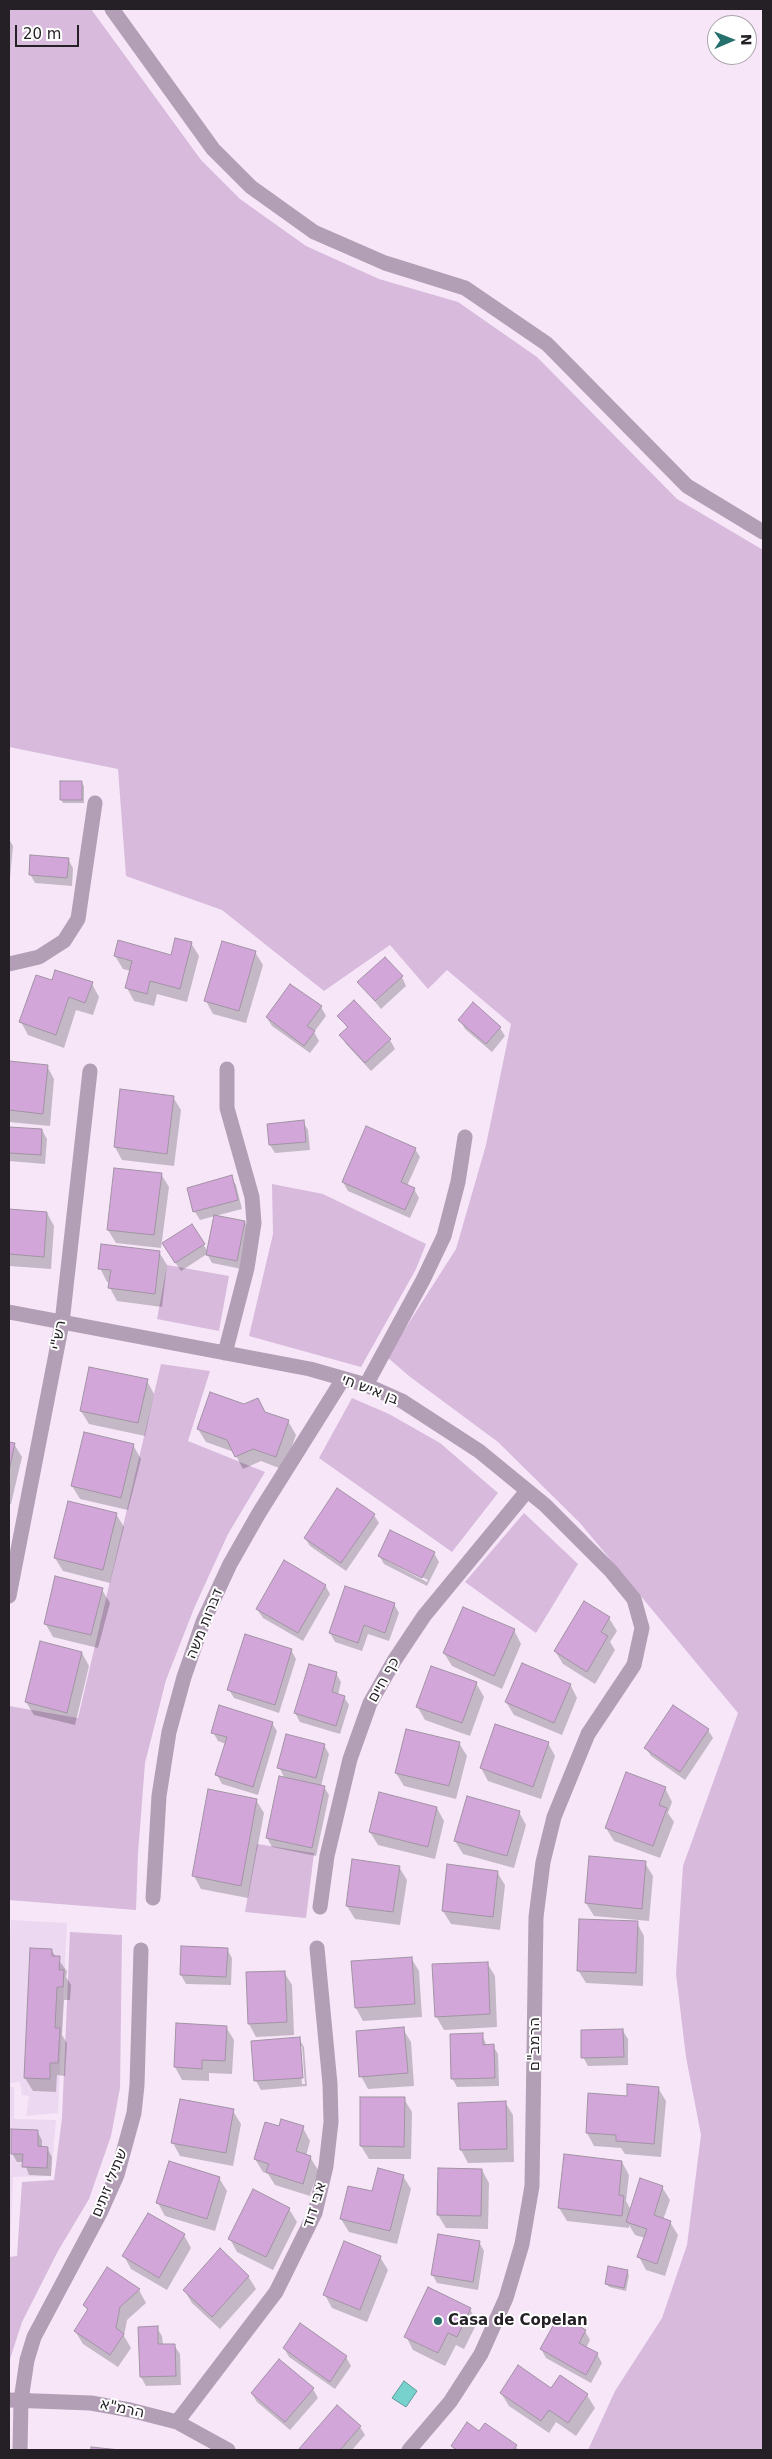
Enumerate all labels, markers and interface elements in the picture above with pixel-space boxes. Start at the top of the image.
scale bar [18,15,81,47]
north arrow [707,15,757,65]
text: 20 m [23,25,61,43]
text: N [738,34,754,46]
street label: רש"י [48,1319,70,1351]
street label: בן איש חי [339,1371,401,1409]
street label: דברות משה [183,1586,227,1662]
street label: כף חיים [364,1654,404,1706]
street label: הרמב"ם [526,2017,544,2071]
street label: שתילי זיתים [88,2146,132,2220]
street label: אבי דוד [299,2180,331,2230]
place label: Casa de Copelan [448,2312,588,2330]
marker: Casa de Copelan [432,2315,444,2327]
street label: הרמ"א [98,2395,146,2423]

